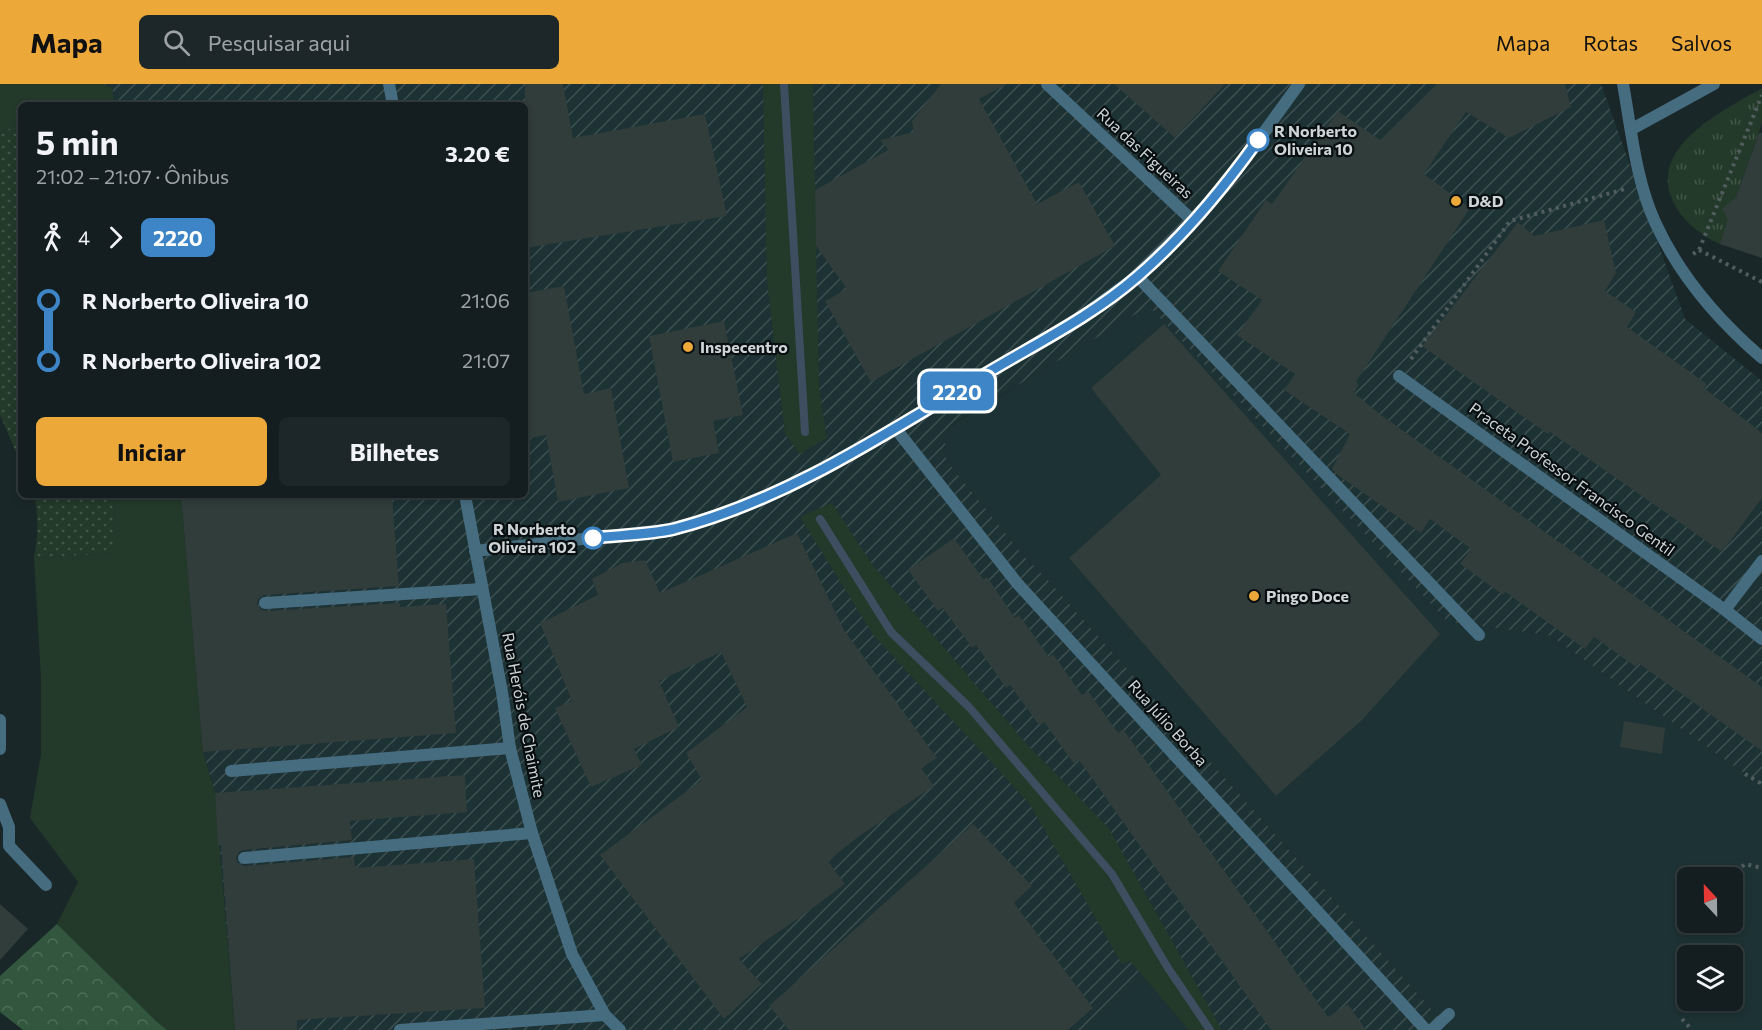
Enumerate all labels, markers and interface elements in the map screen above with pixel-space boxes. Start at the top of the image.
search box [139,15,559,69]
text: Mapa [30,25,103,59]
icon: search [160,26,193,59]
text: Pesquisar aqui [208,29,350,56]
text: Mapa [1496,30,1550,55]
text: Rotas [1583,30,1638,55]
text: Salvos [1671,30,1732,55]
street label: Rua das Figueiras [1093,103,1197,202]
text: 5 min [36,121,119,162]
place label: R Norberto Oliveira 10 [1274,121,1357,158]
marker: R Norberto Oliveira 10 [1247,129,1269,151]
text: 3.20 € [445,140,510,167]
text: 21:02 – 21:07 · Ônibus [36,164,229,188]
place label: D&D [1468,191,1504,210]
marker: D&D [1449,194,1463,208]
icon: walk [36,221,69,254]
icon: forward [99,221,132,254]
text: 4 [78,225,90,249]
text: 2220 [153,225,203,250]
text: R Norberto Oliveira 10 [82,287,309,314]
text: 21:06 [460,288,510,312]
place label: Inspecentro [700,337,788,356]
marker: Inspecentro [681,340,695,354]
text: R Norberto Oliveira 102 [82,347,321,374]
text: 21:07 [462,348,510,372]
line badge: 2220 [915,372,999,410]
text: 2220 [932,379,982,404]
street label: Praceta Professor Francisco Gentil [1466,398,1679,559]
button: Iniciar [36,417,267,486]
button: Bilhetes [279,417,510,486]
place label: R Norberto Oliveira 102 [488,519,576,556]
marker: R Norberto Oliveira 102 [582,527,604,549]
place label: Pingo Doce [1266,586,1349,605]
marker: Pingo Doce [1247,589,1261,603]
street label: Rua Heróis de Chaimite [499,631,550,799]
street label: Rua Júlio Borba [1125,676,1212,770]
north arrow [1677,867,1743,933]
map controls [1677,867,1743,1011]
button: layers [1677,945,1743,1011]

